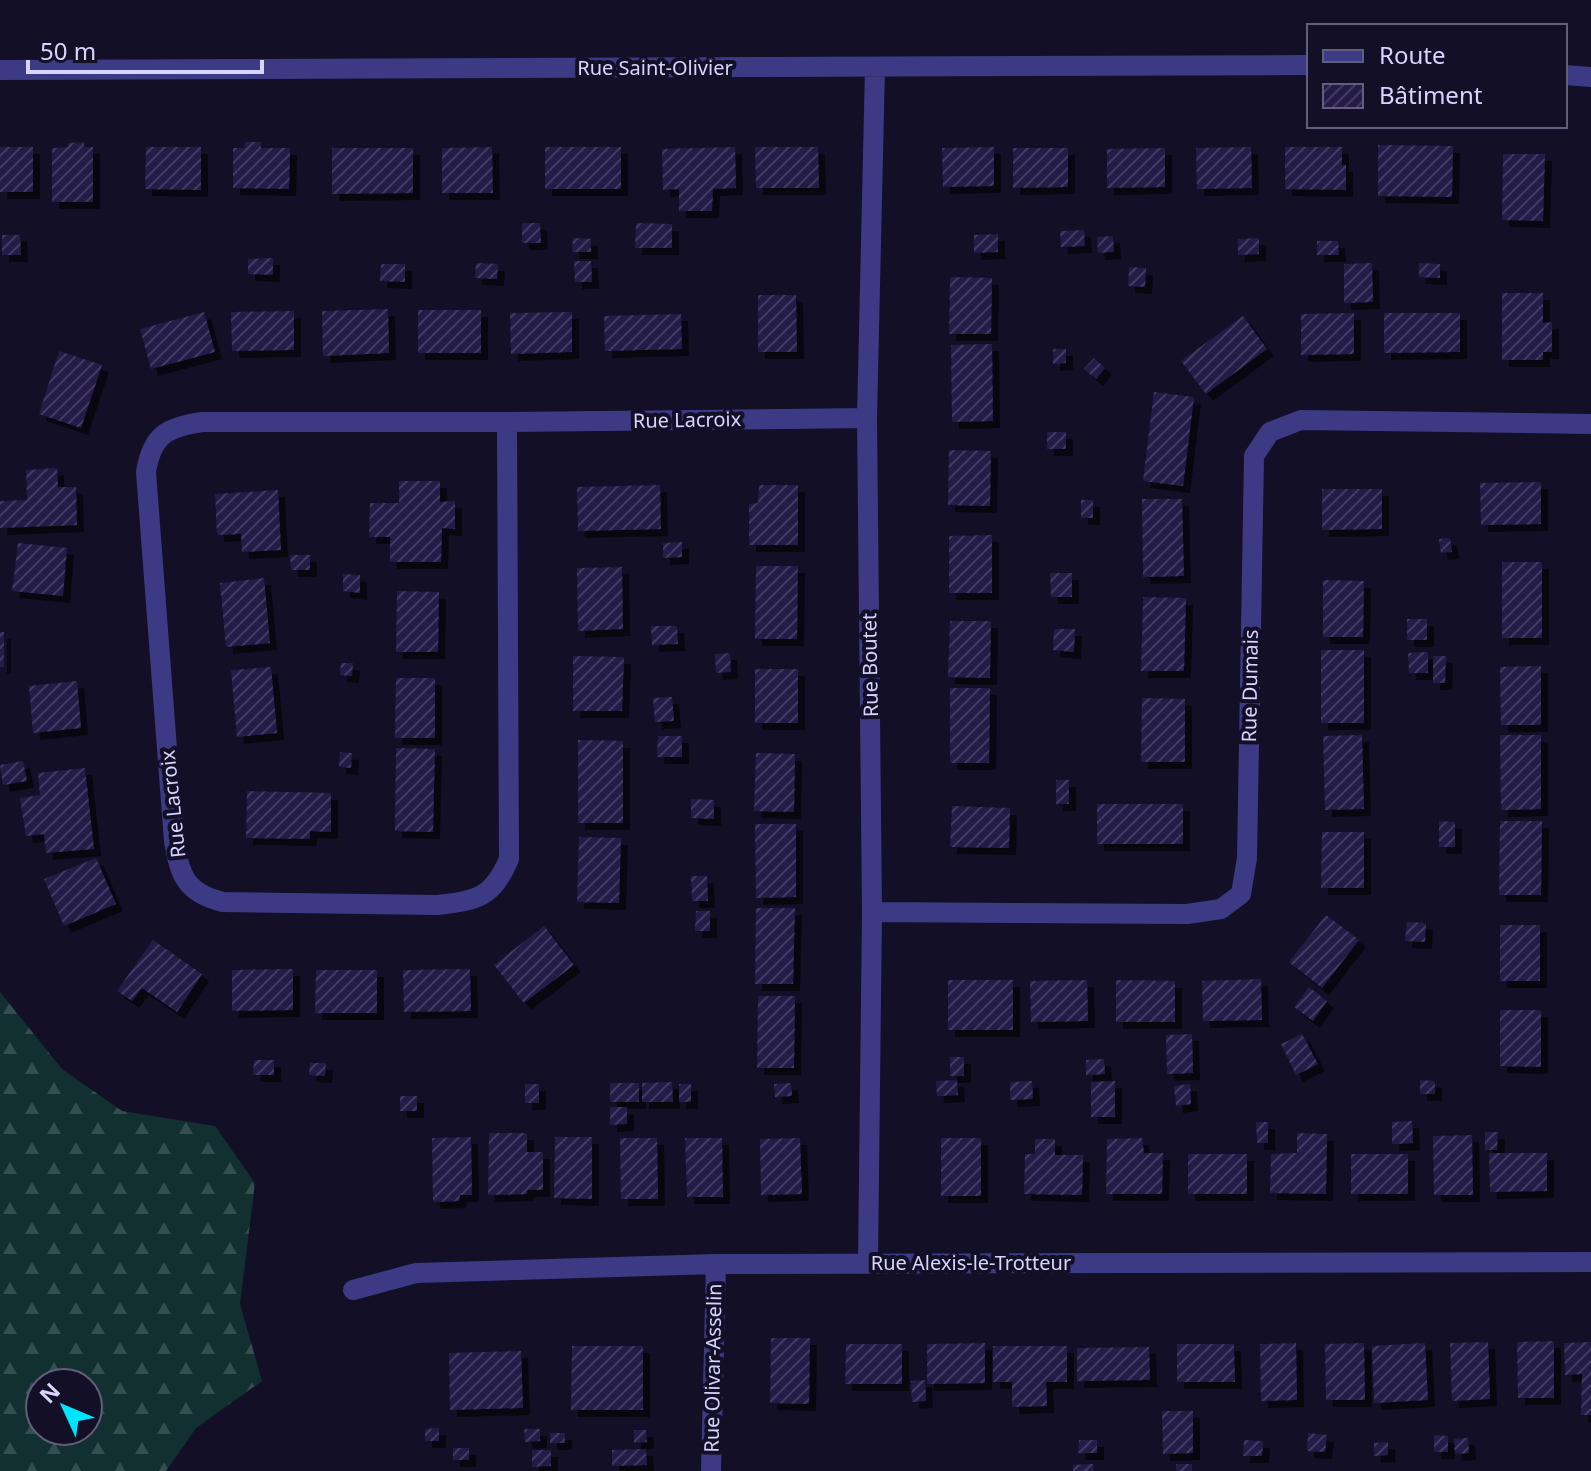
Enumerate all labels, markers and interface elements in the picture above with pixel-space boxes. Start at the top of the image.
scale bar [28,24,262,74]
legend [1307,24,1567,128]
text: 50 m [40,34,96,67]
text: Route [1379,38,1445,71]
street label: Rue Saint-Olivier [577,54,733,81]
text: Bâtiment [1379,78,1483,111]
street label: Rue Lacroix [633,405,742,434]
street label: Rue Boutet [855,613,884,717]
street label: Rue Dumais [1235,629,1264,743]
street label: Rue Lacroix [153,748,192,859]
street label: Rue Alexis-le-Trotteur [871,1249,1071,1276]
street label: Rue Olivar-Asselin [698,1283,727,1453]
north arrow [24,1367,104,1447]
text: N [32,1376,66,1409]

